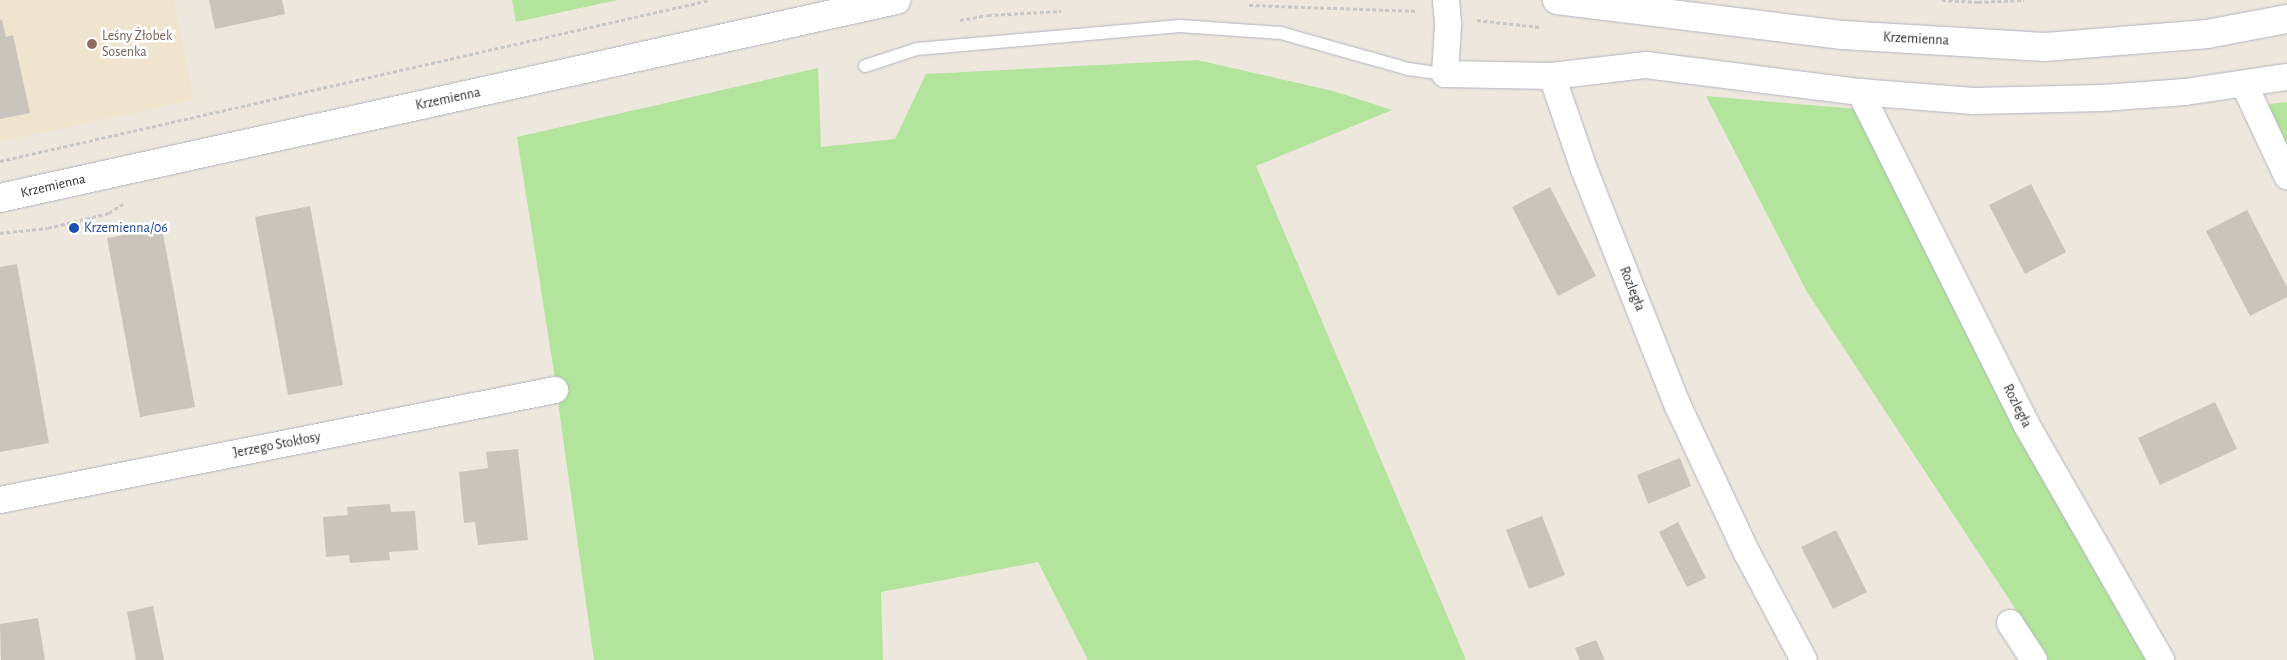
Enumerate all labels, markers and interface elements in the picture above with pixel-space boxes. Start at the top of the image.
place label: Leśny Żłobek Sosenka [102,28,172,60]
street label: Krzemienna [1883,29,1949,49]
marker: Leśny Żłobek Sosenka [86,38,98,50]
street label: Krzemienna [414,84,482,114]
street label: Krzemienna [19,170,87,202]
place label: Krzemienna/06 [84,220,168,236]
marker: Krzemienna/06 [68,222,80,234]
street label: Rozległa [1616,264,1648,314]
street label: Rozległa [1999,382,2035,430]
street label: Jerzego Stokłosy [232,428,322,462]

